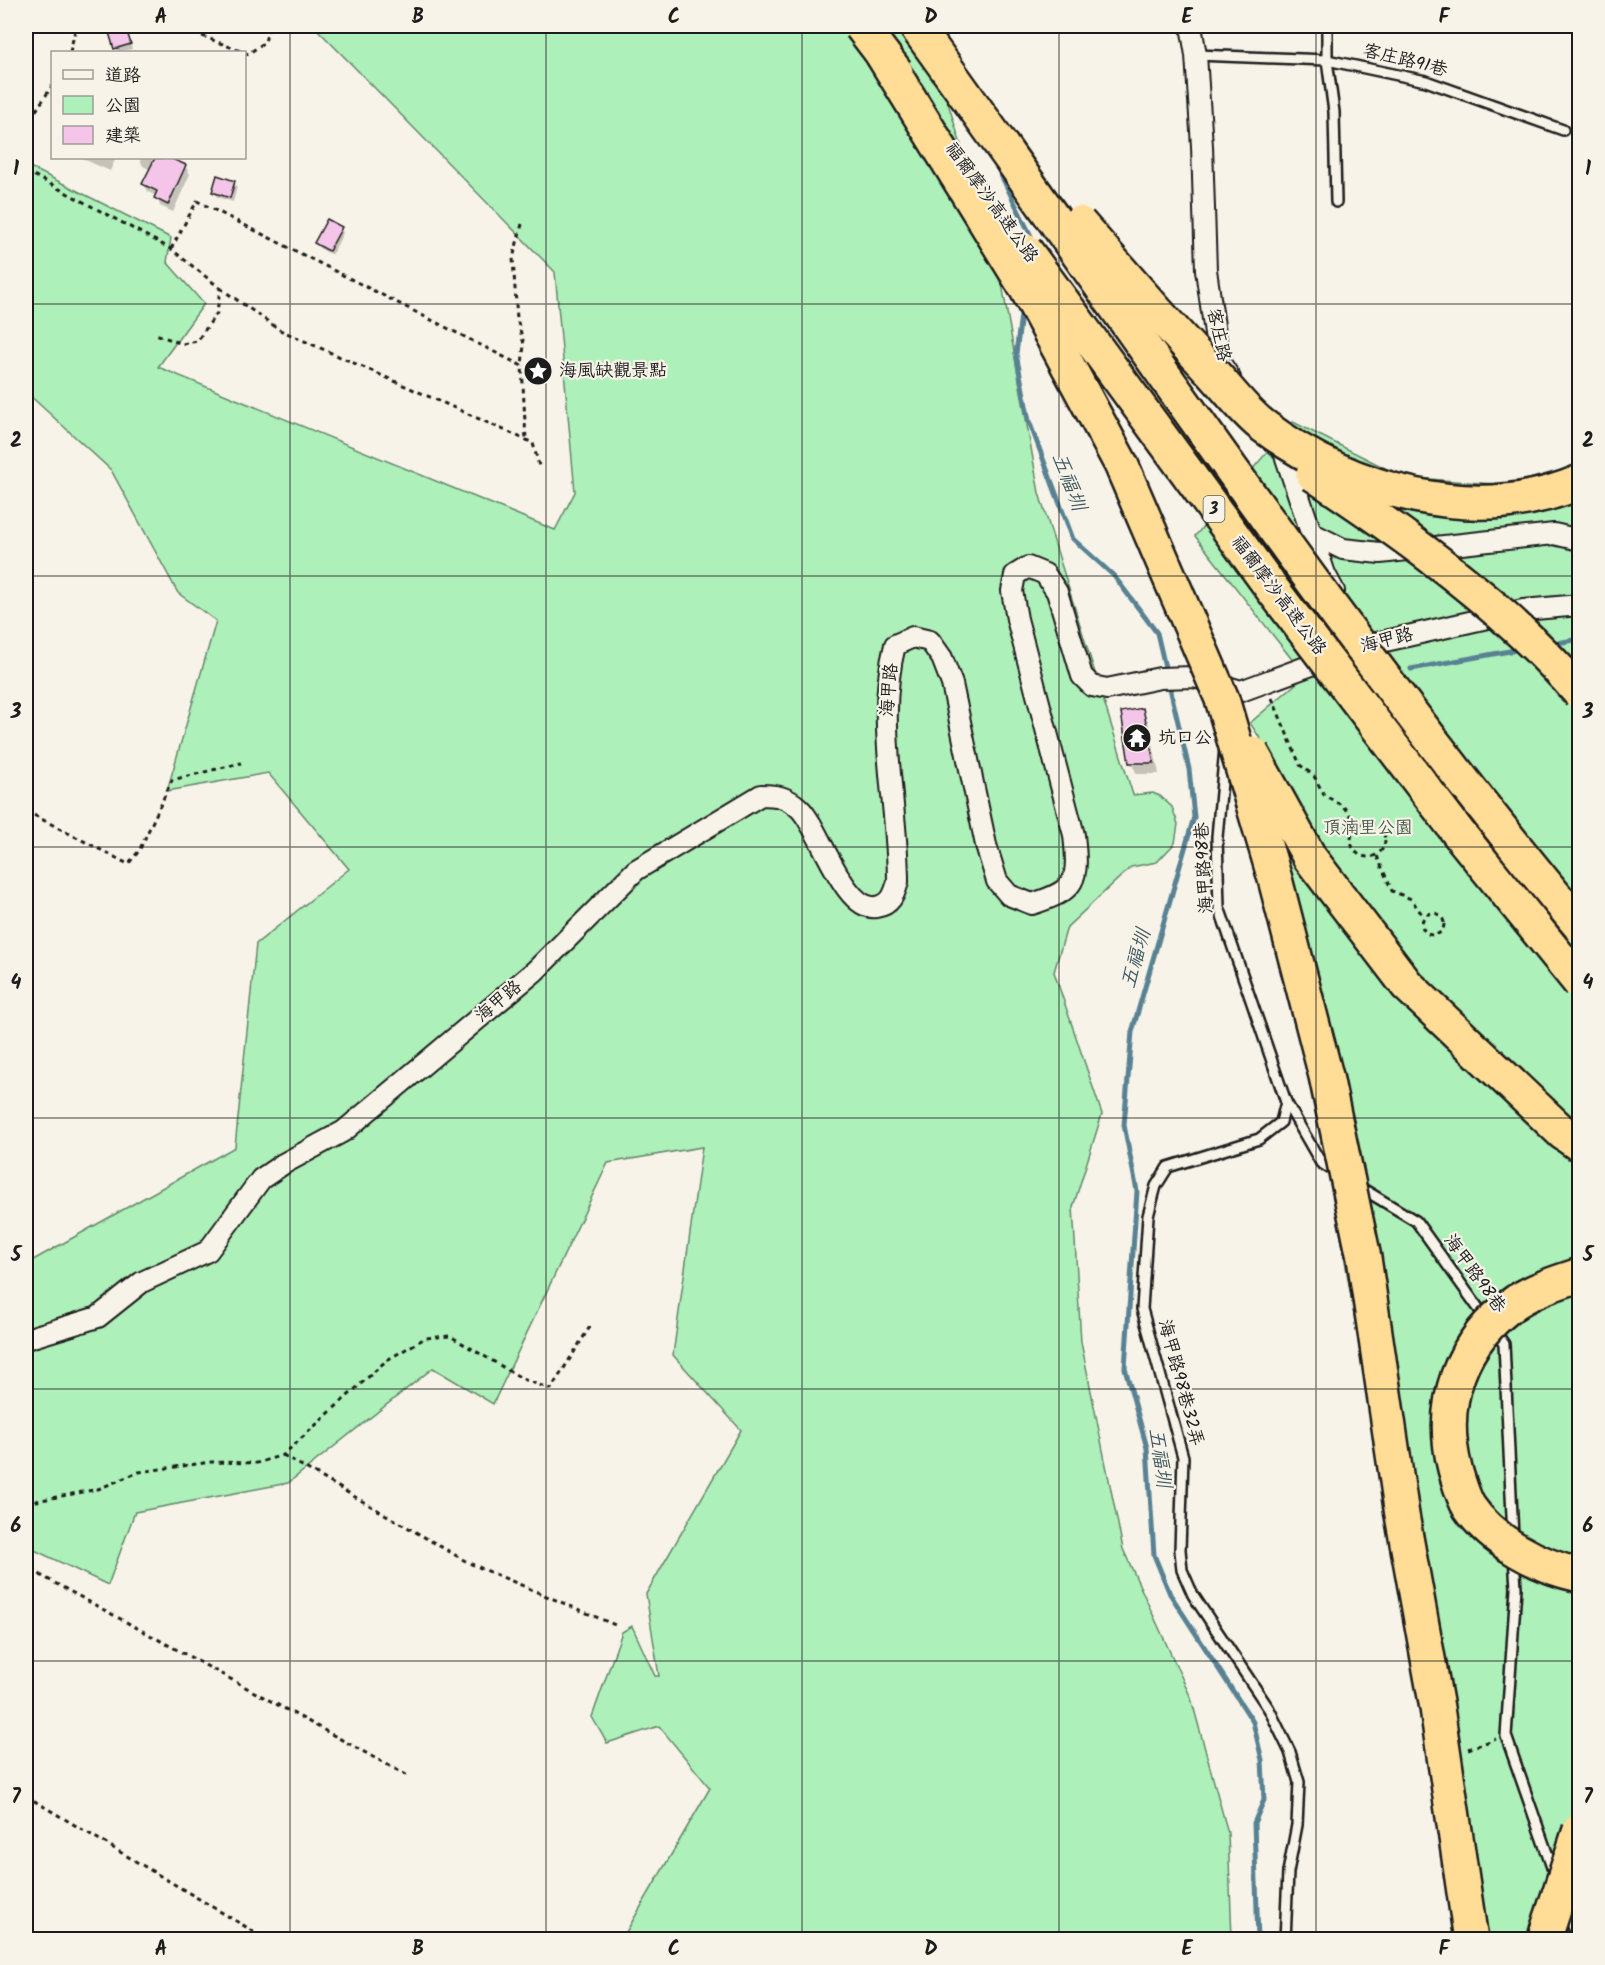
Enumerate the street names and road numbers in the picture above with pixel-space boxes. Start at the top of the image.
street label: 客庄路91巷 [1360,36,1450,86]
street label: 福爾摩沙高速公路 [937,136,1045,270]
street label: 客庄路 [1198,306,1238,364]
road number: 3 [1204,496,1224,522]
street label: 福爾摩沙高速公路 [1223,530,1333,662]
street label: 海甲路 [1357,620,1417,662]
street label: 海甲路 [873,662,907,718]
street label: 海甲路98巷 [1188,821,1222,915]
street label: 海甲路 [469,974,529,1030]
street label: 海甲路98巷 [1435,1228,1513,1320]
street label: 海甲路98巷32弄 [1149,1316,1211,1450]

